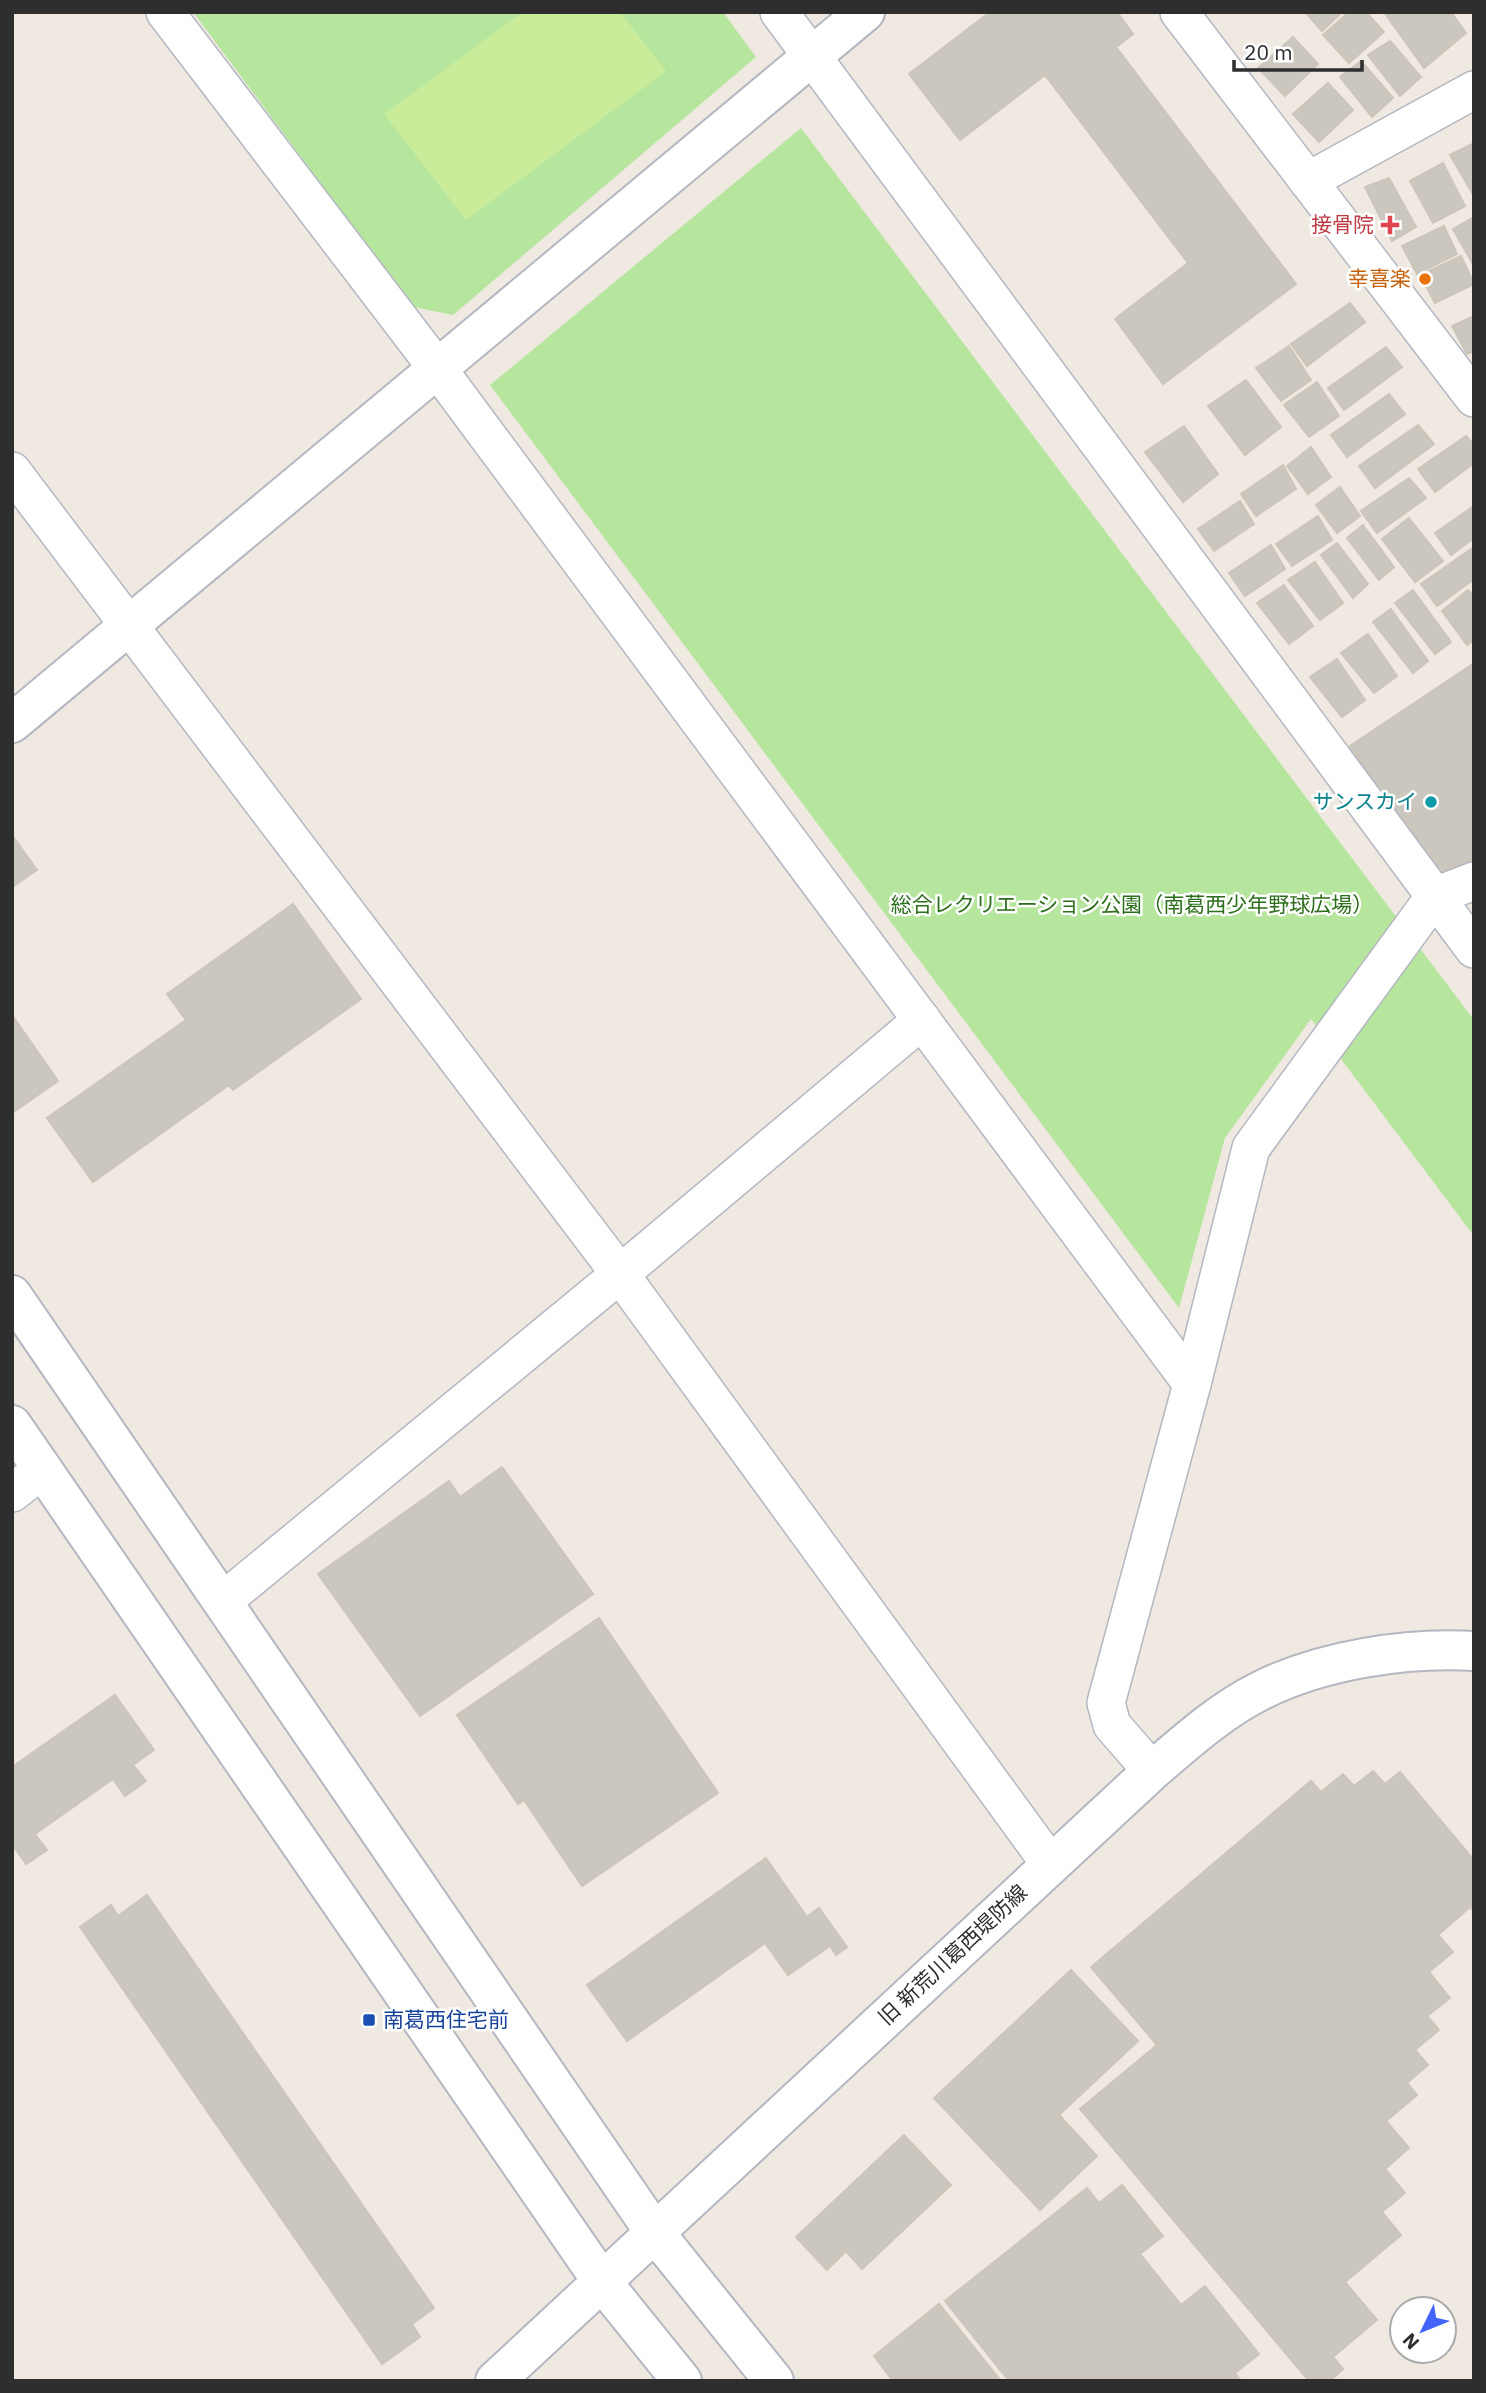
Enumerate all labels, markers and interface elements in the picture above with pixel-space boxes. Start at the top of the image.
scale bar [1234,28,1362,72]
text: 20 m [1244,38,1293,66]
place label: 接骨院 [1311,210,1374,238]
marker: 接骨院 [1380,215,1400,235]
place label: 幸喜楽 [1348,264,1411,292]
marker: 幸喜楽 [1417,271,1433,287]
place label: サンスカイ [1312,787,1417,815]
marker: サンスカイ [1423,794,1439,810]
park label: 総合レクリエーション公園（南葛西少年野球広場） [891,890,1373,918]
street label: 旧 新荒川葛西堤防線 [872,1878,1033,2031]
place label: 南葛西住宅前 [383,2005,509,2033]
marker: 南葛西住宅前 [361,2012,377,2028]
north arrow [1388,2295,1458,2365]
text: N [1397,2328,1424,2355]

